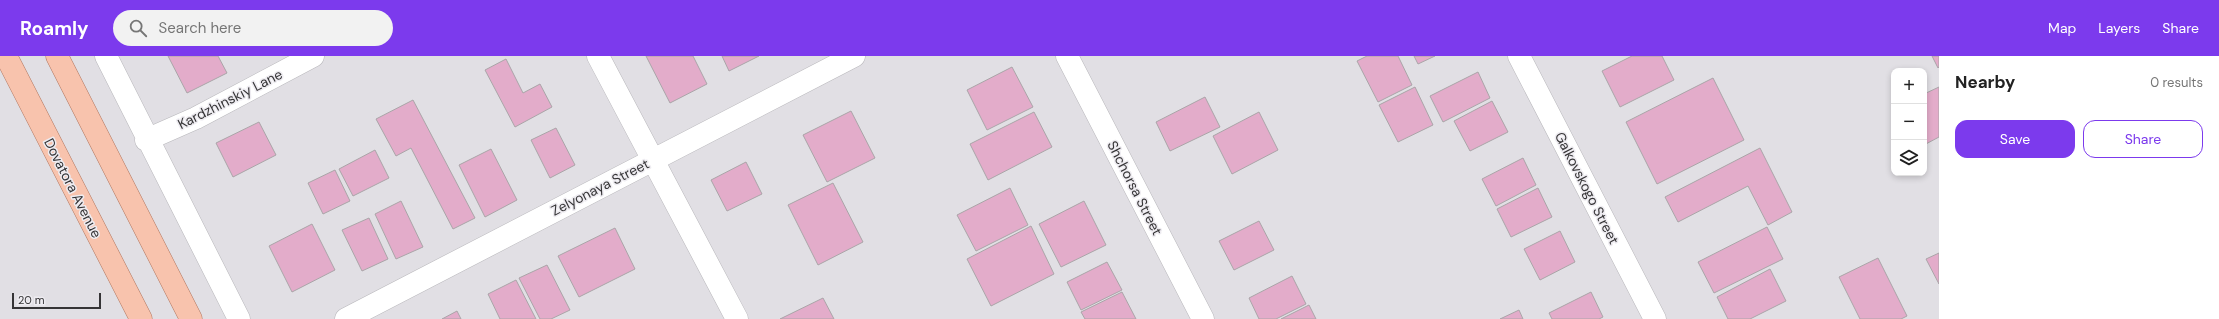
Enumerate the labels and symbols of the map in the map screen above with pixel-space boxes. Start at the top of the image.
street label: Kardzhinskiy Lane [175,65,285,133]
street label: Galkovskogo Street [1551,129,1623,247]
street label: Dovatora Avenue [40,135,106,241]
street label: Shchorsa Street [1103,138,1167,238]
street label: Zelyonaya Street [548,154,652,220]
scale bar [12,291,101,310]

